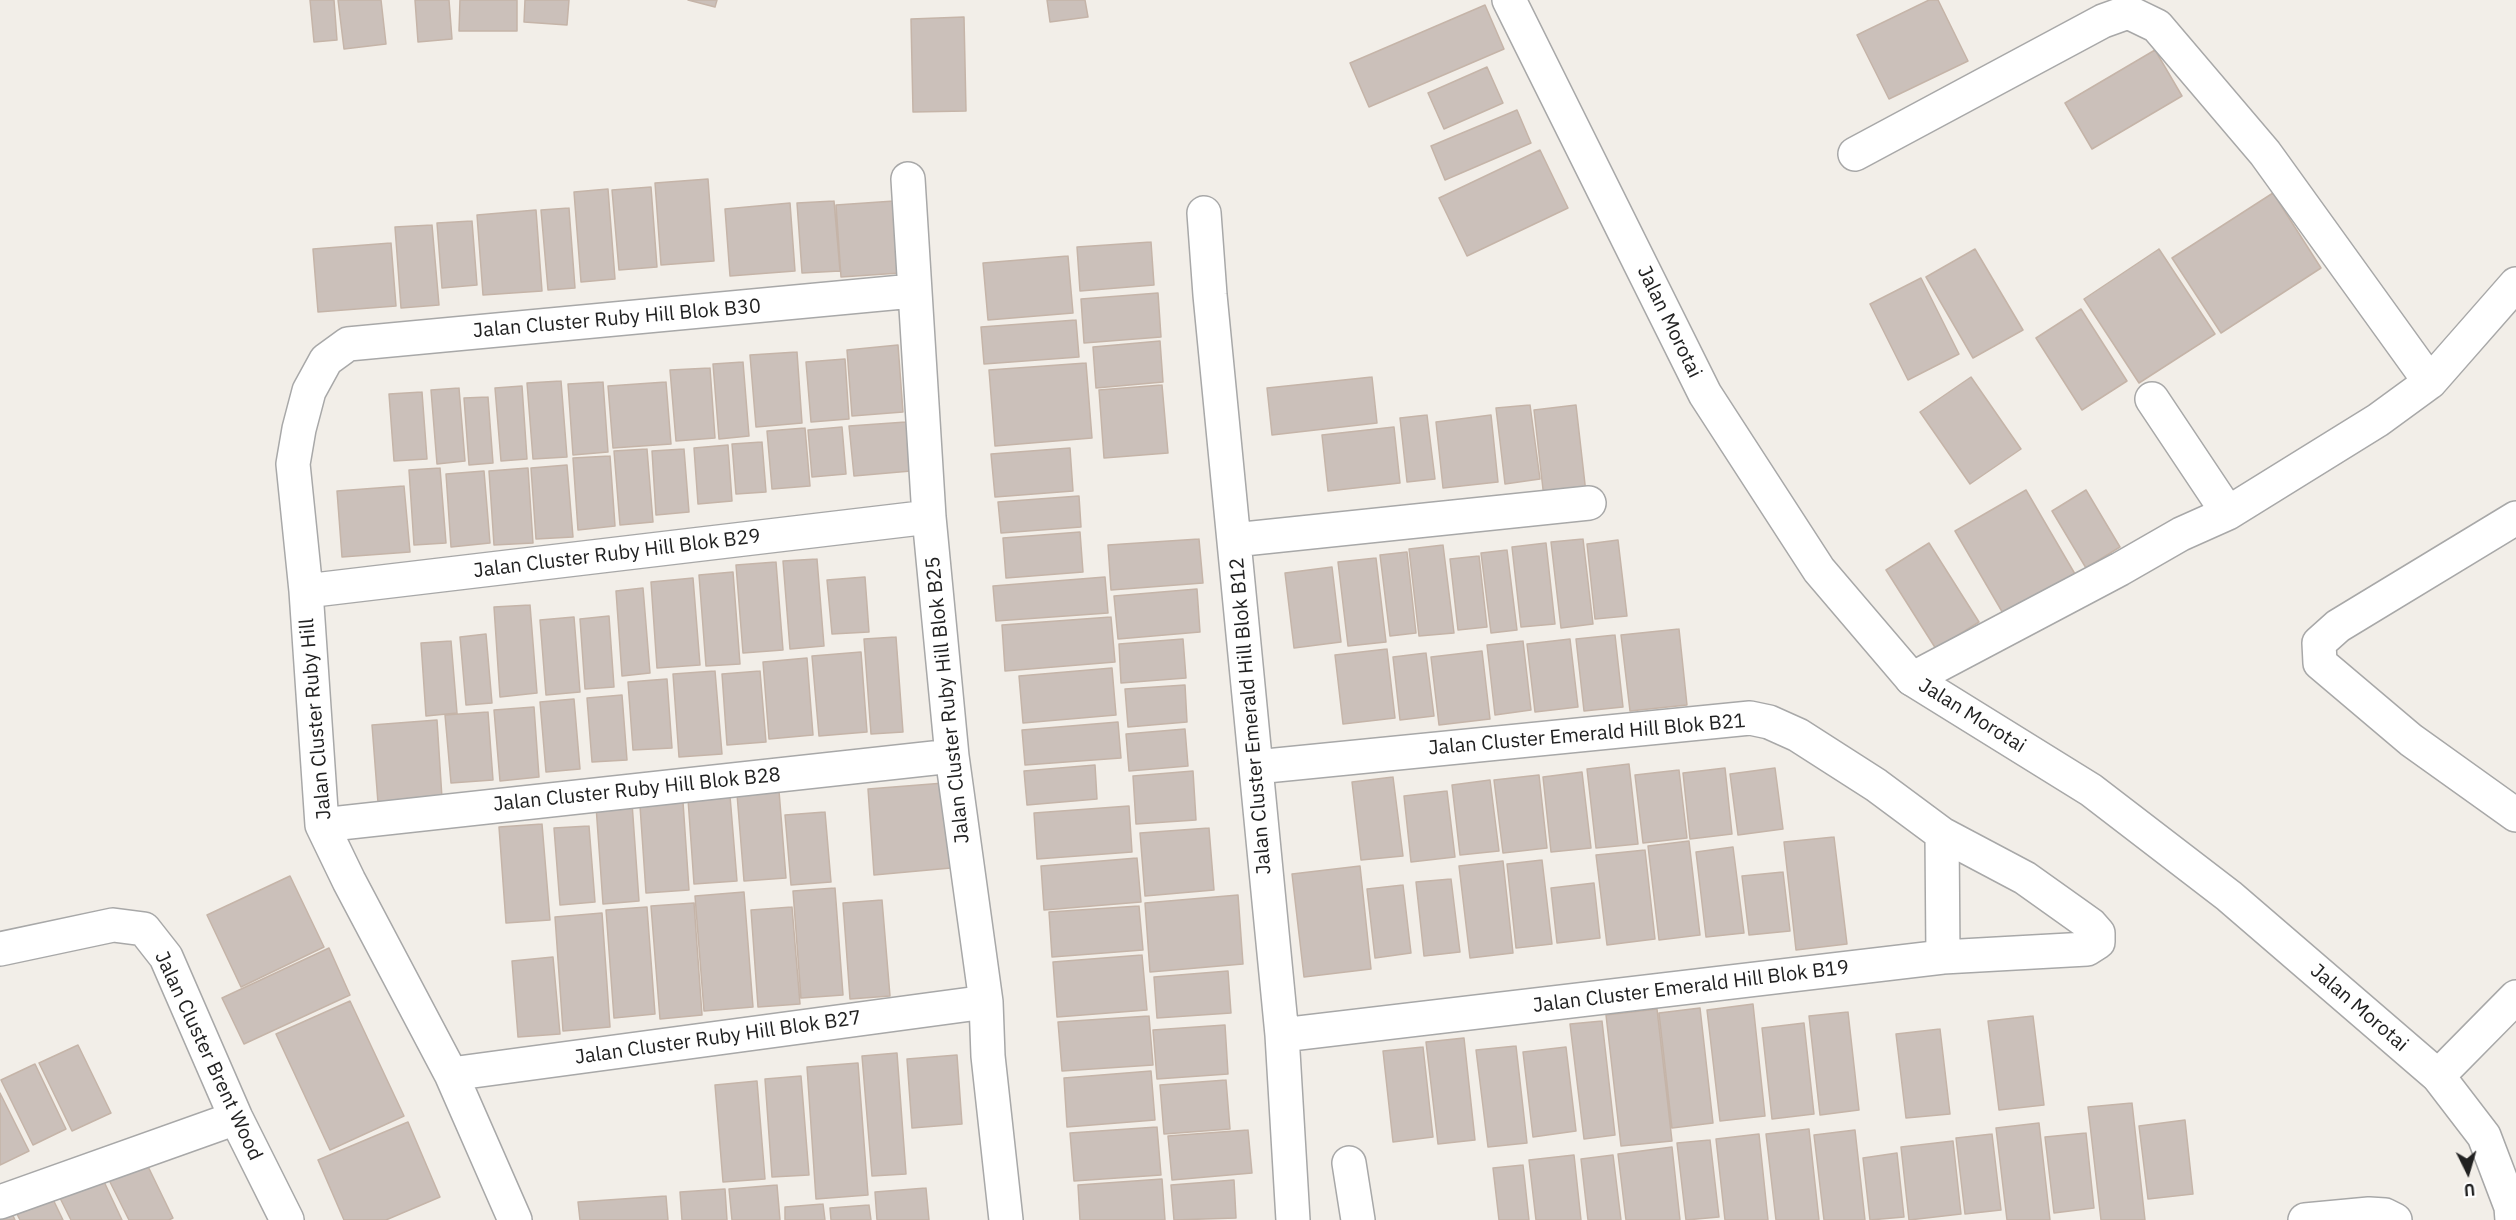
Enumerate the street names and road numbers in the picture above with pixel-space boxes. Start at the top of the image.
street label: Jalan Morotai [1632,262,1706,382]
street label: Jalan Cluster Ruby Hill Blok B30 [472,294,762,344]
street label: Jalan Cluster Ruby Hill Blok B29 [472,524,762,584]
street label: Jalan Cluster Ruby Hill Blok B25 [921,555,975,845]
street label: Jalan Cluster Emerald Hill Blok B12 [1225,556,1277,876]
street label: Jalan Cluster Ruby Hill [295,617,337,821]
street label: Jalan Morotai [1914,674,2030,758]
street label: Jalan Cluster Emerald Hill Blok B21 [1427,709,1747,761]
street label: Jalan Cluster Ruby Hill Blok B28 [492,763,782,817]
street label: Jalan Cluster Brent Wood [149,948,267,1164]
street label: Jalan Cluster Emerald Hill Blok B19 [1532,956,1850,1018]
street label: Jalan Morotai [2305,959,2413,1057]
street label: Jalan Cluster Ruby Hill Blok B27 [573,1006,863,1070]

